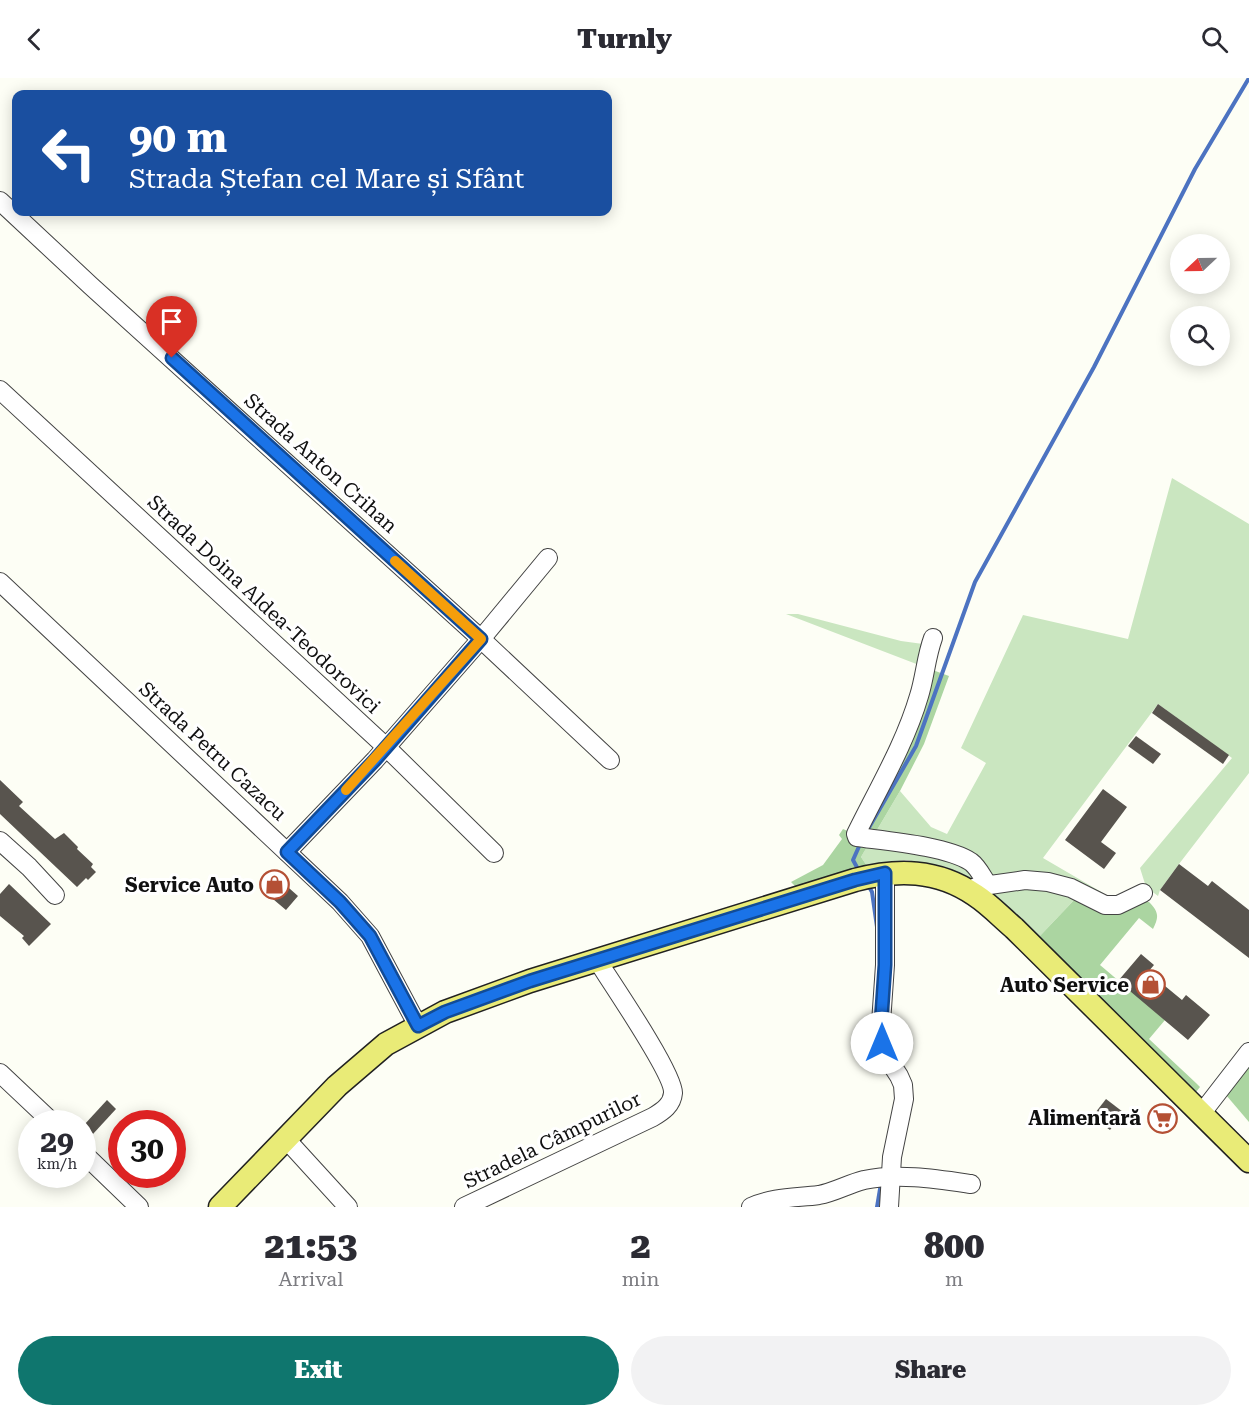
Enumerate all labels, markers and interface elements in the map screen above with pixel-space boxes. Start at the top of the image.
icon: back [18,23,51,56]
text: Turnly [577,23,672,55]
icon: search [1198,23,1231,56]
text: 90 m [129,113,227,162]
icon: left [30,114,108,192]
text: Strada Ștefan cel Mare și Sfânt [129,163,524,195]
north arrow [1170,234,1230,294]
map controls [1170,234,1230,366]
pin [146,296,197,358]
icon: arrive [155,305,188,338]
button: search [1170,306,1230,366]
street label: Strada Anton Crihan [240,388,402,538]
street label: Strada Doina Aldea-Teodorovici [143,490,385,718]
street label: Strada Petru Cazacu [134,677,292,826]
shop icon: Service Auto [259,869,291,901]
place label: Service Auto [125,873,254,897]
shop icon: Auto Service [1134,969,1166,1001]
place label: Auto Service [1000,973,1129,997]
position arrow [850,1011,914,1075]
street label: Stradela Câmpurilor [459,1087,645,1193]
supermarket icon: Alimentară [1146,1102,1178,1134]
place label: Alimentară [1028,1106,1141,1130]
speed limit sign: 30 [108,1110,186,1188]
text: 29 [40,1124,74,1159]
text: km/h [37,1155,77,1173]
text: 21:53 [265,1225,357,1267]
text: 2 [630,1225,651,1267]
text: 800 [924,1225,984,1267]
text: Arrival [278,1267,343,1291]
text: min [622,1267,659,1291]
text: m [945,1267,963,1291]
button: Exit [18,1336,619,1405]
button: Share [631,1336,1231,1405]

